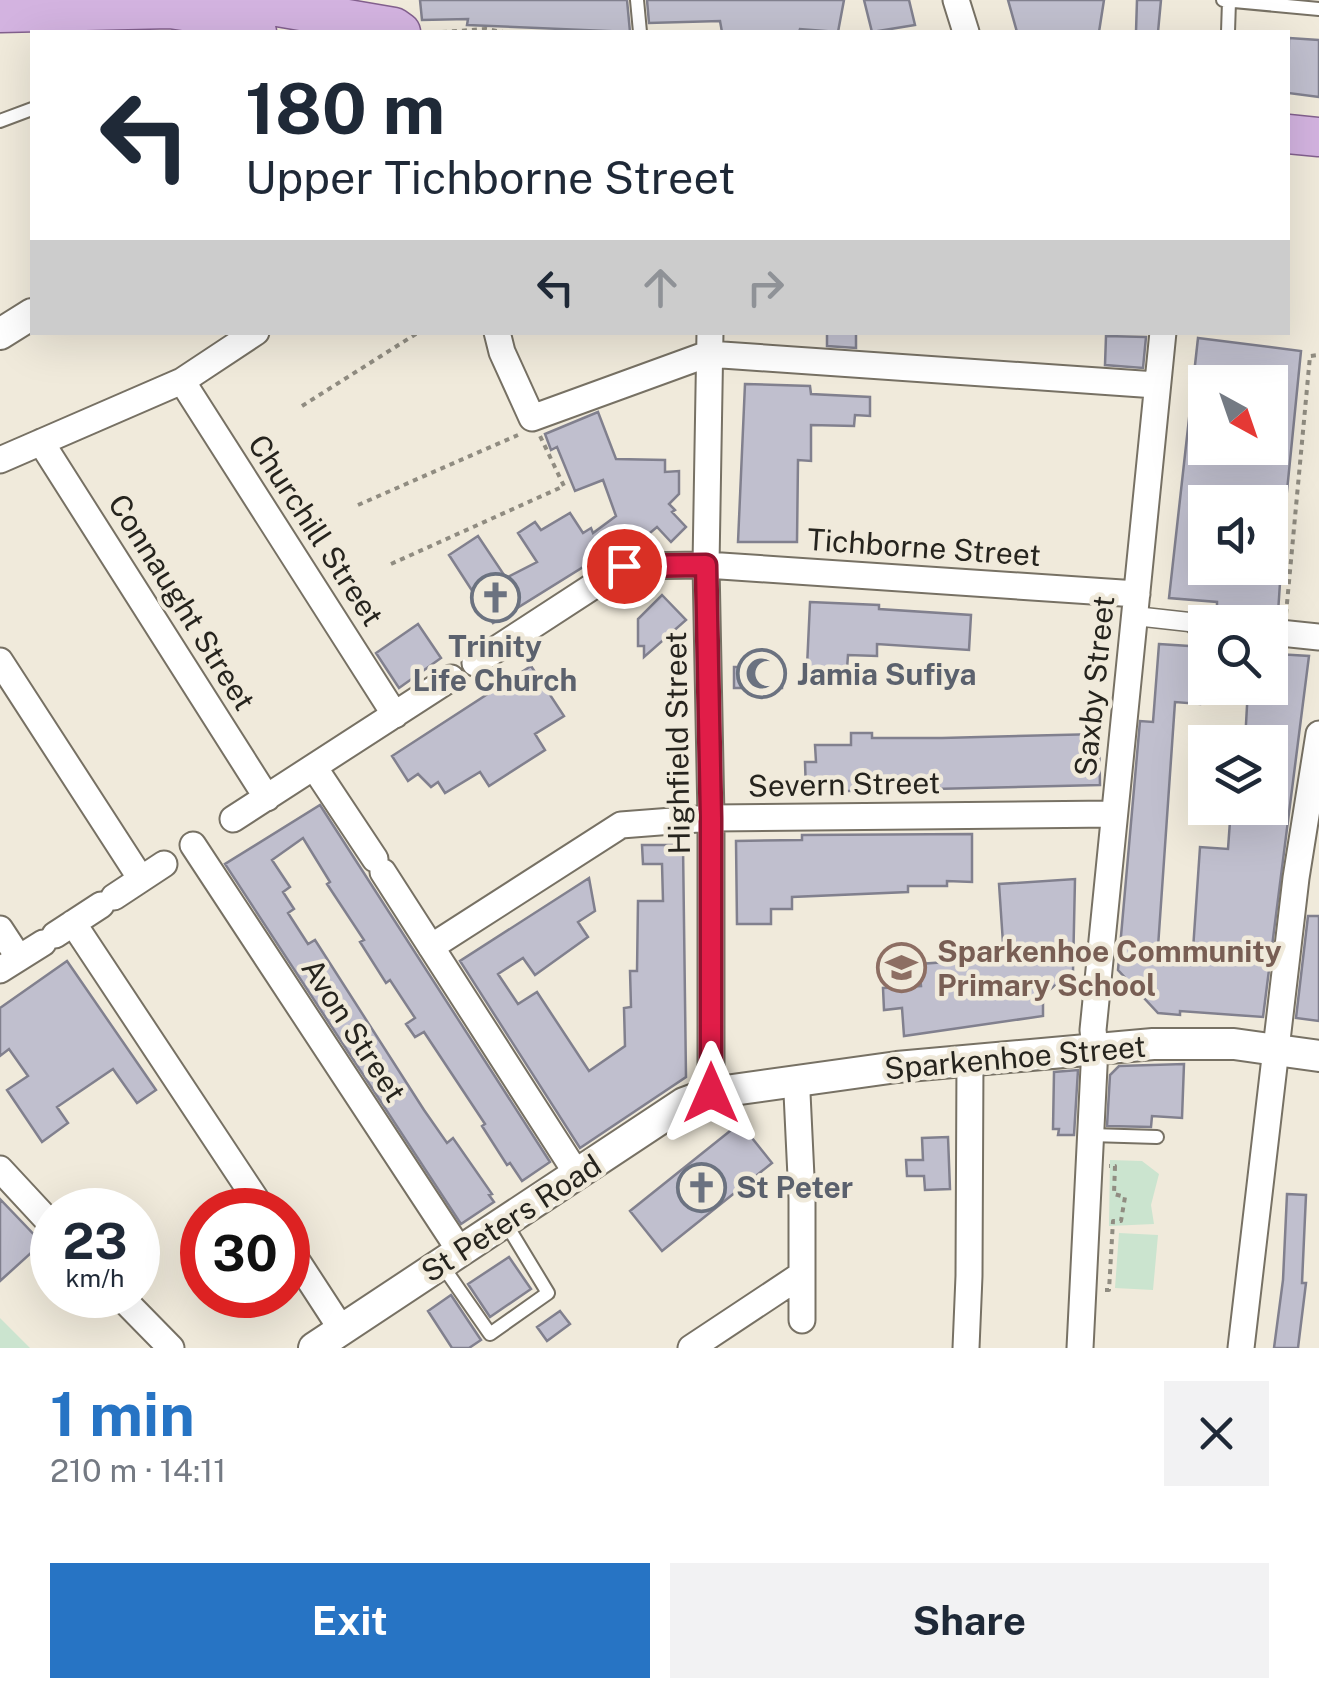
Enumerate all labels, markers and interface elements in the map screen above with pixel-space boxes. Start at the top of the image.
text: 180 m [245,67,445,150]
icon: left [80,70,210,200]
text: Upper Tichborne Street [245,151,736,204]
icon: left [528,260,583,315]
icon: ahead [633,260,688,315]
icon: right [738,260,793,315]
north arrow [1188,365,1288,465]
map controls [1188,365,1288,825]
street label: Churchill Street [241,428,391,632]
button: sound [1188,485,1288,585]
street label: Connaught Street [101,487,263,717]
street label: Tichborne Street [806,521,1042,573]
pin [582,524,667,609]
icon: arrive [597,539,652,594]
church icon: Trinity Life Church [469,571,521,623]
street label: Saxby Street [1067,594,1121,778]
button: search [1188,605,1288,705]
place label: Trinity Life Church [413,628,577,698]
street label: Highfield Street [657,631,697,855]
mosque icon: Jamia Sufiya [736,648,788,700]
place label: Jamia Sufiya [797,656,977,692]
button: layers [1188,725,1288,825]
street label: Severn Street [747,764,941,804]
place label: Sparkenhoe Community Primary School [937,933,1282,1003]
school or university icon: Sparkenhoe Community Primary School [876,942,928,994]
street label: Avon Street [294,952,414,1108]
street label: Sparkenhoe Street [883,1028,1147,1086]
position arrow [659,1041,763,1145]
street label: St Peters Road [414,1147,608,1289]
church icon: St Peter [675,1161,727,1213]
place label: St Peter [736,1169,853,1205]
speed limit sign: 30 [180,1188,310,1318]
text: 23 [62,1211,128,1270]
text: km/h [66,1263,124,1293]
text: 1 min [50,1379,195,1450]
button: close [1164,1381,1269,1486]
text: 210 m · 14:11 [50,1452,226,1489]
button: Exit [50,1563,650,1678]
button: Share [670,1563,1269,1678]

